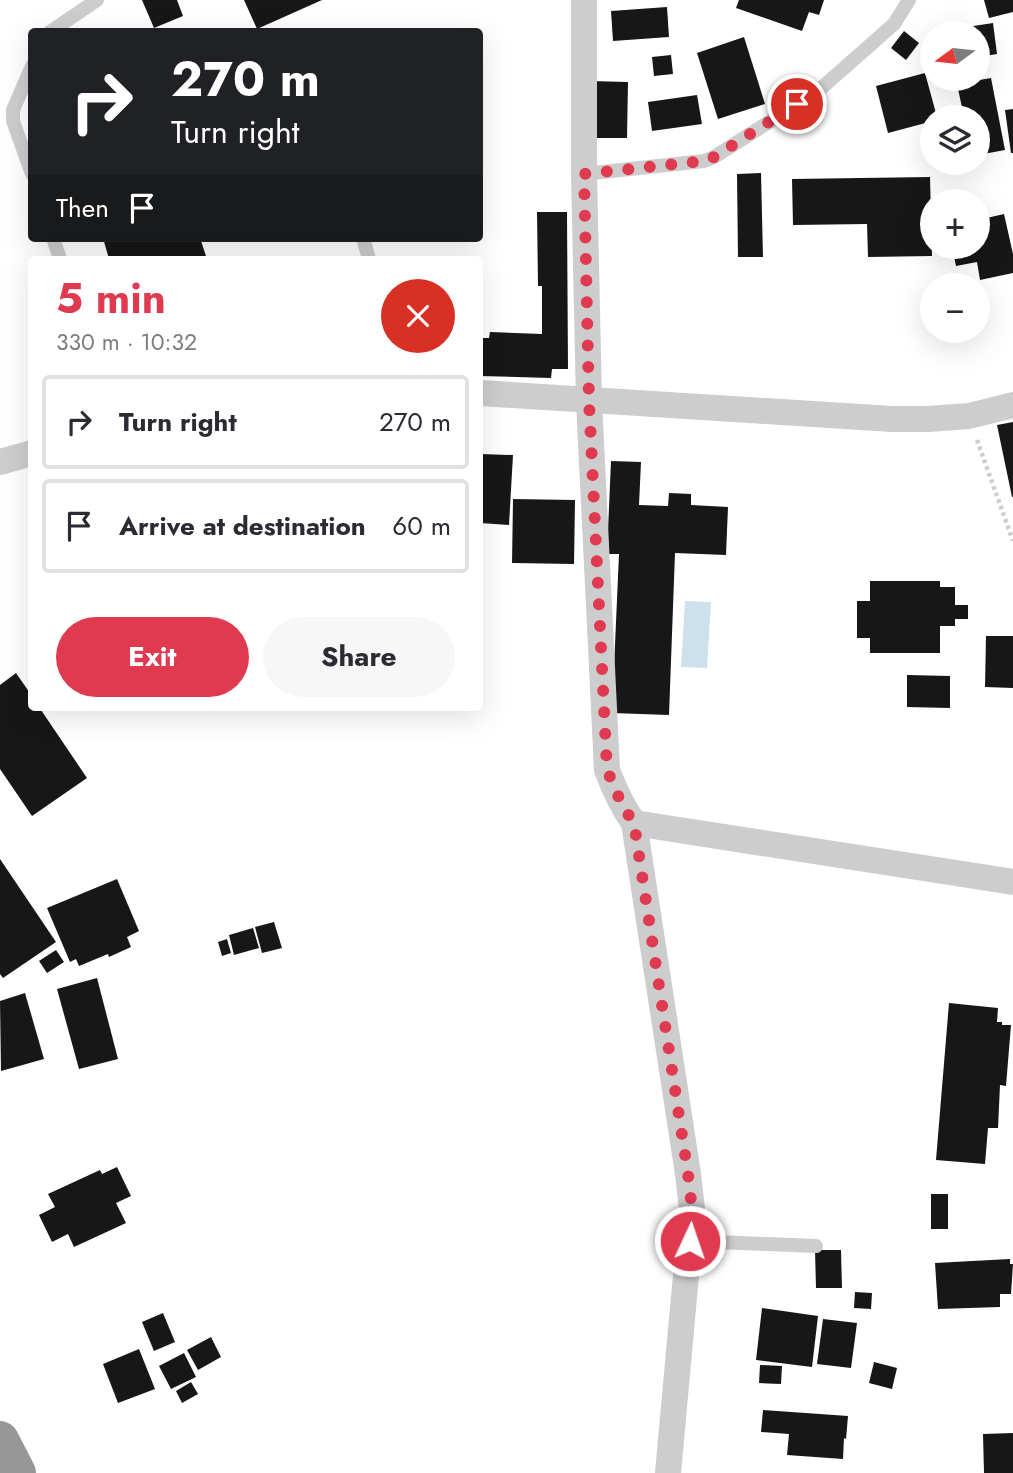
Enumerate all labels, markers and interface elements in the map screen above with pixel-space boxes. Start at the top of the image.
north arrow [920,21,990,91]
map controls [920,21,990,343]
text: 270 m [171,44,320,114]
icon: right [56,56,147,147]
pin [767,74,827,134]
icon: arrive [778,85,816,123]
button: layers [920,105,990,175]
text: Turn right [171,109,300,155]
text: Then [56,189,109,227]
icon: arrive [123,189,161,227]
button: + [920,189,990,259]
text: 5 min [56,268,166,329]
button: − [920,273,990,343]
button: close [381,279,455,353]
text: 330 m · 10:32 [56,325,197,359]
icon: right [60,403,98,441]
text: Turn right [119,403,237,441]
text: 270 m [379,403,451,441]
icon: arrive [60,507,98,545]
text: Arrive at destination [119,507,366,545]
text: 60 m [392,507,451,545]
button: Exit [56,617,249,697]
button: Share [263,617,455,697]
position arrow [653,1204,727,1278]

